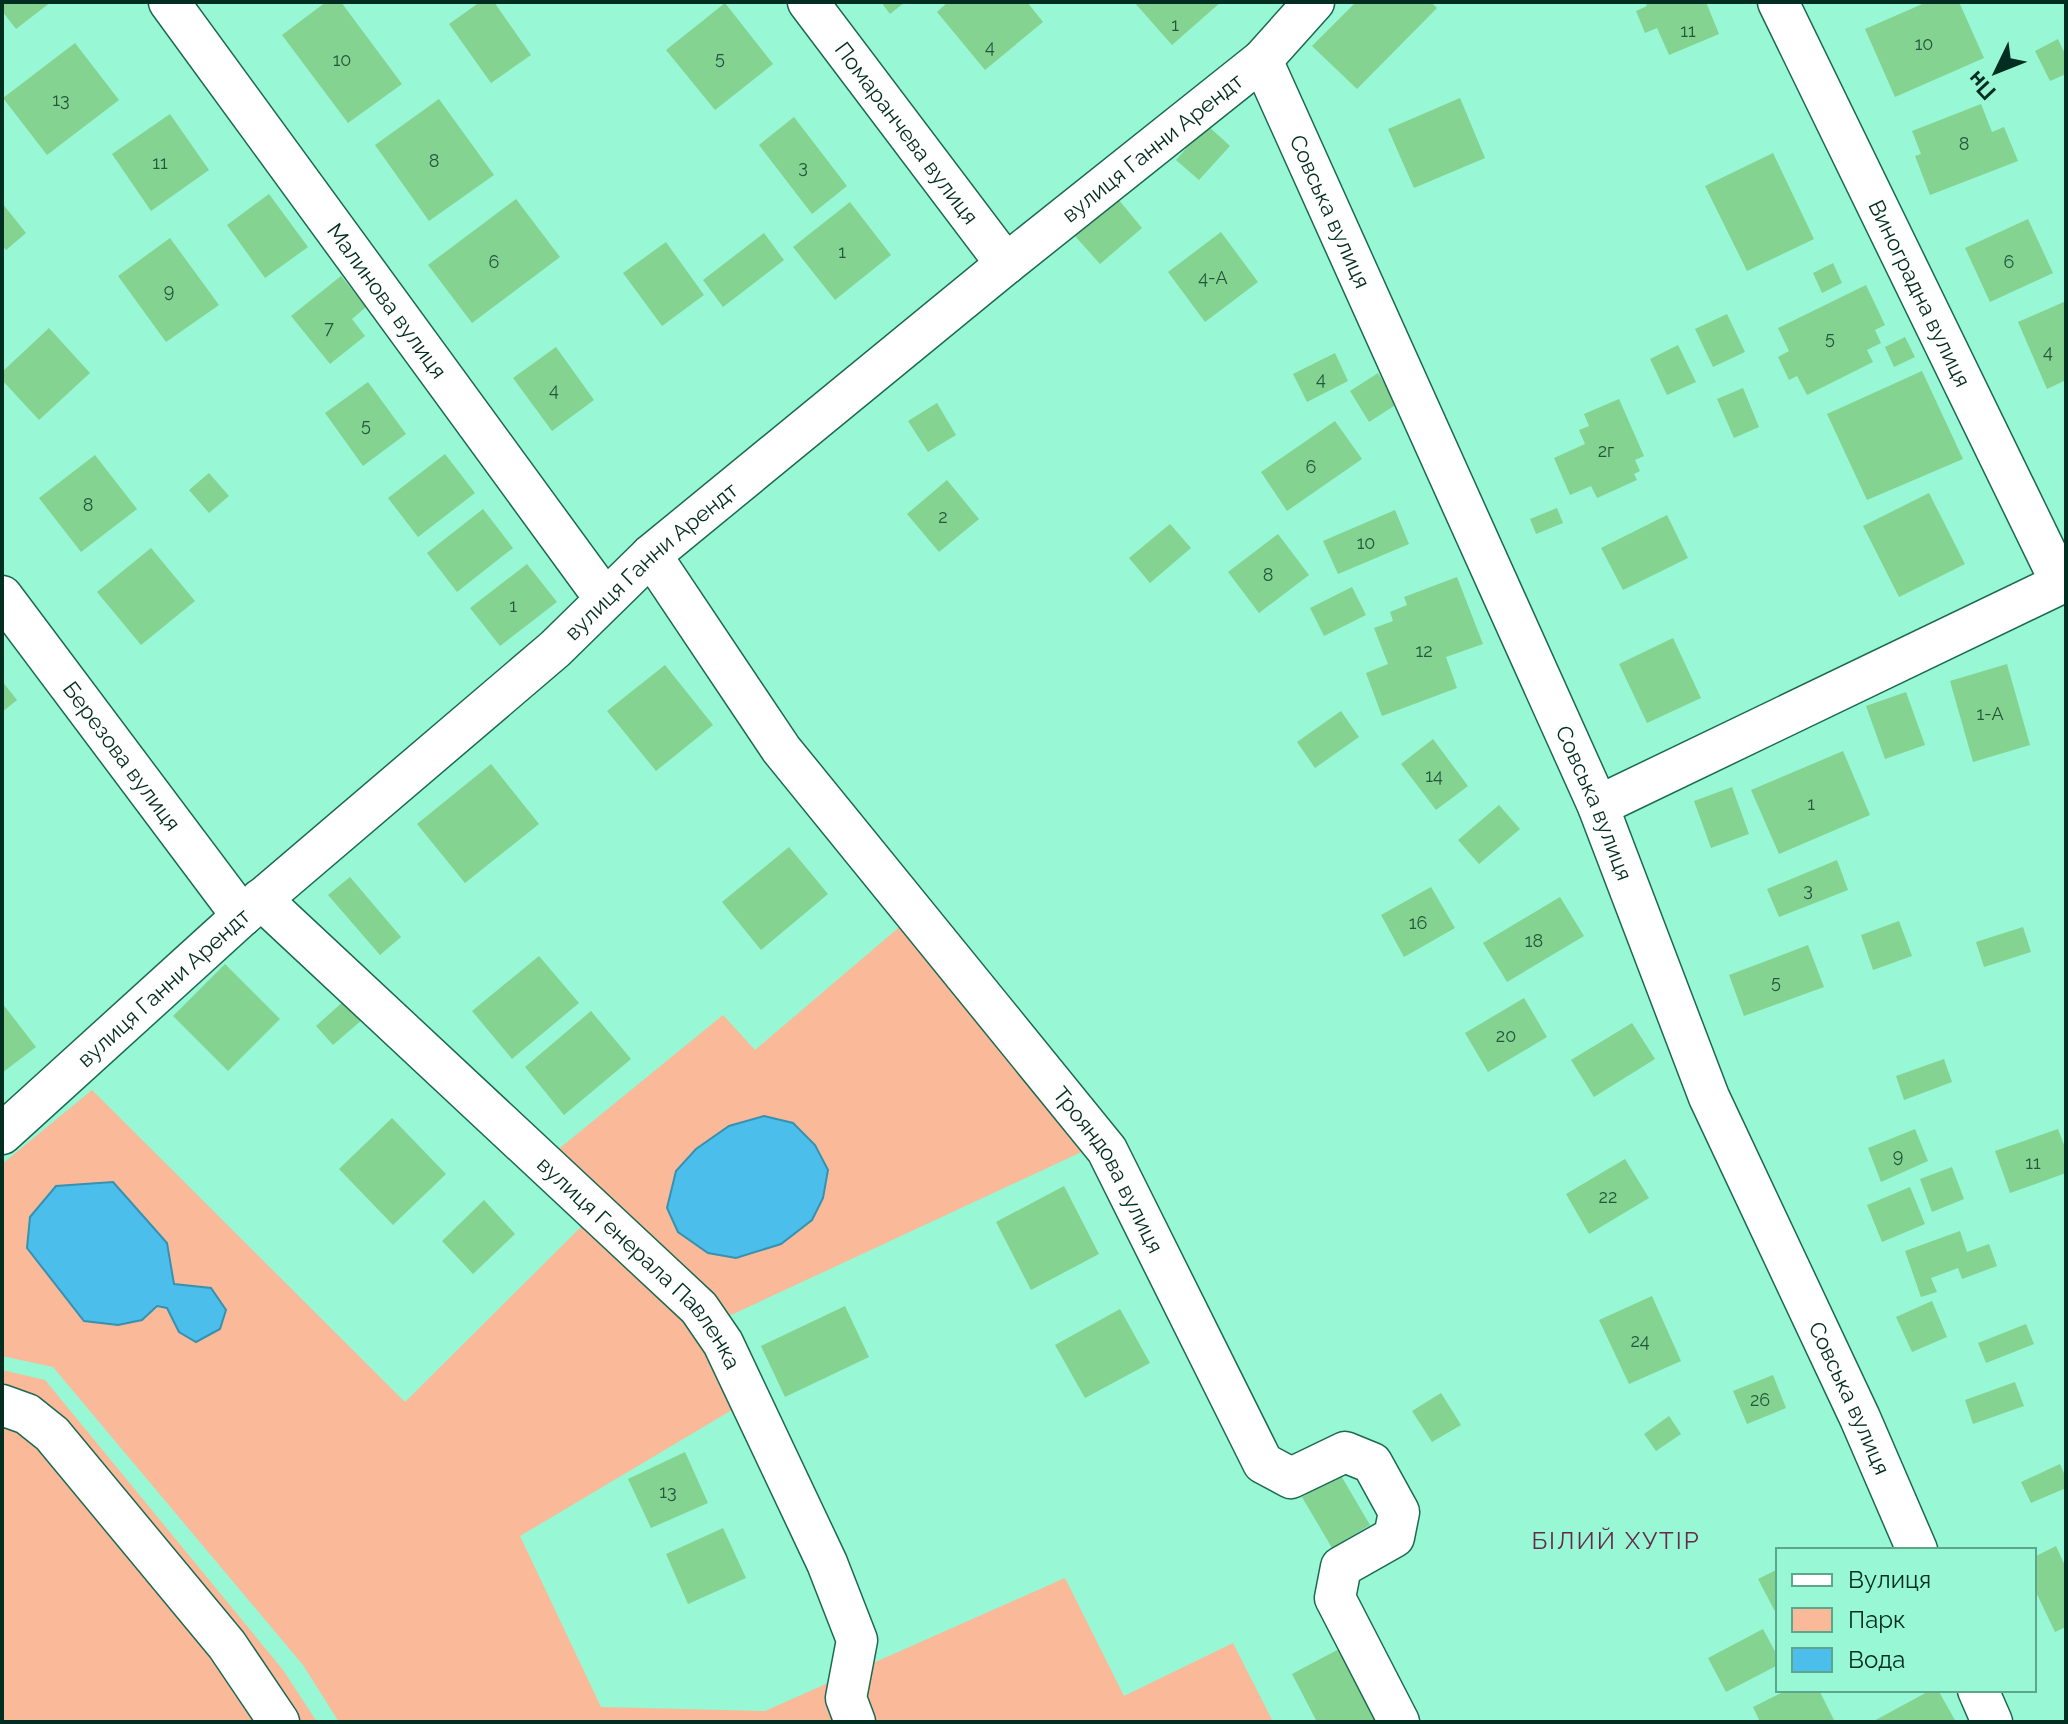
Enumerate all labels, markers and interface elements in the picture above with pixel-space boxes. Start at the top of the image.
house number: 1 [1171,14,1179,35]
house number: 11 [1680,20,1696,41]
north arrow [1956,32,2036,112]
house number: 10 [1915,33,1933,54]
house number: 4 [985,36,995,57]
street label: Помаранчева вулиця [830,37,984,229]
house number: 5 [715,47,725,68]
house number: 10 [333,49,351,70]
text: Пн [1962,66,2001,105]
street label: вулиця Ганни Арендт [1057,67,1248,227]
house number: 13 [52,89,70,110]
street label: Совська вулиця [1284,131,1376,292]
house number: 8 [1959,133,1969,154]
house number: 8 [429,150,439,171]
house number: 11 [152,152,168,173]
house number: 3 [798,156,808,177]
street label: Виноградна вулиця [1863,196,1976,391]
street label: Малинова вулиця [322,218,452,383]
house number: 1 [838,241,846,262]
house number: 6 [489,251,500,272]
house number: 6 [2004,251,2015,272]
house number: 4-А [1198,267,1228,288]
house number: 9 [164,280,174,301]
house number: 7 [324,317,334,338]
house number: 5 [1825,327,1835,348]
house number: 4 [2043,341,2053,362]
house number: 4 [1316,368,1326,389]
house number: 4 [549,379,559,400]
house number: 5 [361,414,371,435]
house number: 2г [1598,440,1614,461]
house number: 6 [1306,456,1317,477]
street label: вулиця Ганни Арендт [559,476,743,645]
house number: 8 [83,494,93,515]
house number: 2 [938,506,948,527]
house number: 10 [1357,532,1375,553]
house number: 8 [1263,564,1273,585]
house number: 1 [509,595,517,616]
house number: 12 [1415,640,1433,661]
street label: Березова вулиця [58,676,186,836]
house number: 1-А [1976,703,2004,724]
street label: Совська вулиця [1550,721,1638,884]
house number: 14 [1425,765,1443,786]
house number: 1 [1807,793,1815,814]
house number: 3 [1803,879,1813,900]
street label: вулиця Ганни Арендт [72,902,255,1072]
house number: 16 [1409,912,1427,933]
house number: 18 [1525,930,1543,951]
house number: 5 [1771,971,1781,992]
house number: 20 [1496,1025,1516,1046]
street label: Трояндова вулиця [1048,1081,1169,1257]
house number: 9 [1893,1145,1903,1166]
street label: вулиця Генерала Павленка [532,1151,746,1373]
house number: 11 [2025,1152,2041,1173]
house number: 22 [1599,1186,1617,1207]
street label: Совська вулиця [1804,1317,1896,1479]
house number: 24 [1630,1330,1650,1351]
house number: 26 [1750,1389,1770,1410]
house number: 13 [659,1481,677,1502]
district label: БІЛИЙ ХУТІР [1531,1526,1701,1555]
legend [1776,1548,2036,1692]
text: Вулиця [1848,1565,1931,1594]
text: Парк [1848,1605,1906,1634]
text: Вода [1848,1645,1905,1674]

